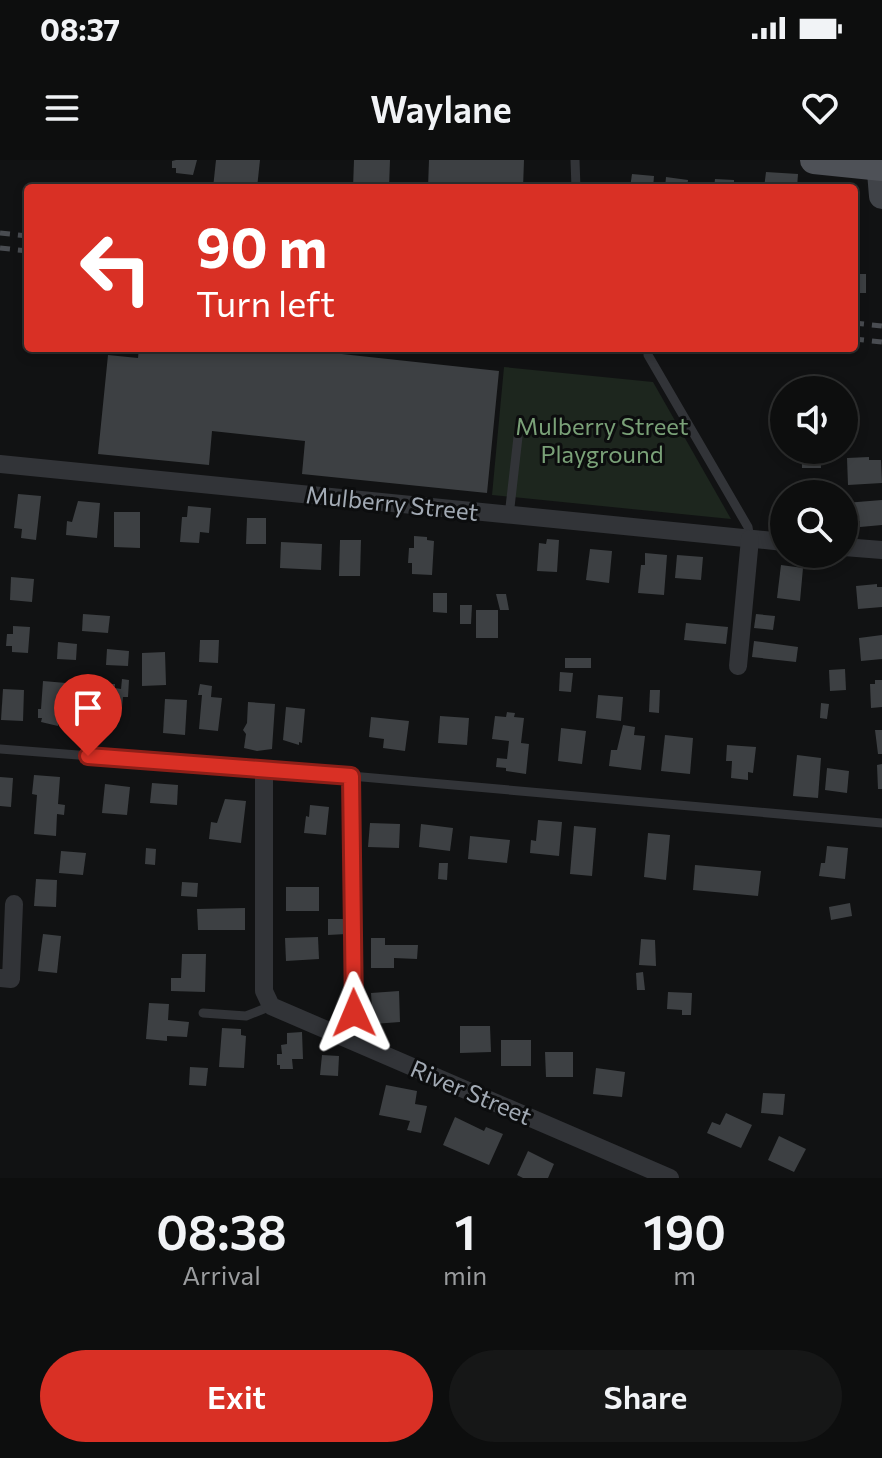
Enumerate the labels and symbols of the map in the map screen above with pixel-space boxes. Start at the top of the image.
park label: Mulberry Street Playground [515,411,689,468]
street label: Mulberry Street [304,479,480,526]
pin [54,674,122,756]
position arrow [312,971,396,1055]
street label: River Street [407,1053,537,1130]

